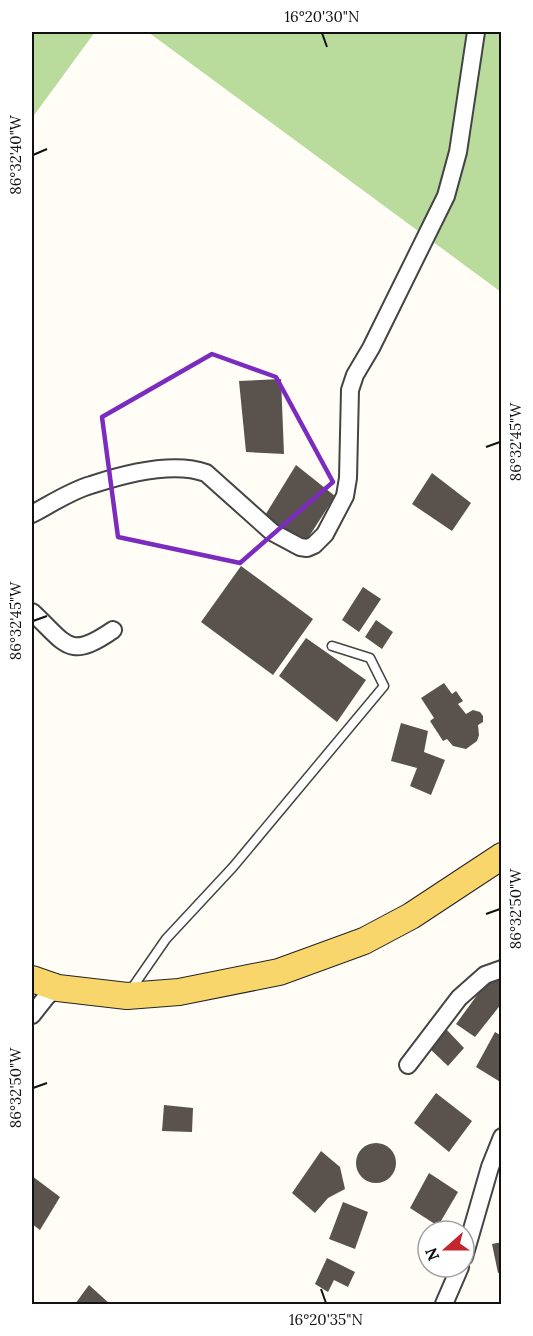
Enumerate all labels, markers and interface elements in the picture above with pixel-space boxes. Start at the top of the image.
text: 16°20'30"N [285,7,360,26]
text: 86°32'40"W [6,114,25,195]
text: 86°32'45"W [506,402,525,481]
text: 86°32'45"W [6,581,25,660]
text: 86°32'50"W [506,868,525,949]
text: 86°32'50"W [6,1047,25,1128]
north arrow [416,1219,476,1279]
text: N [420,1245,444,1264]
text: 16°20'35"N [289,1310,363,1329]

